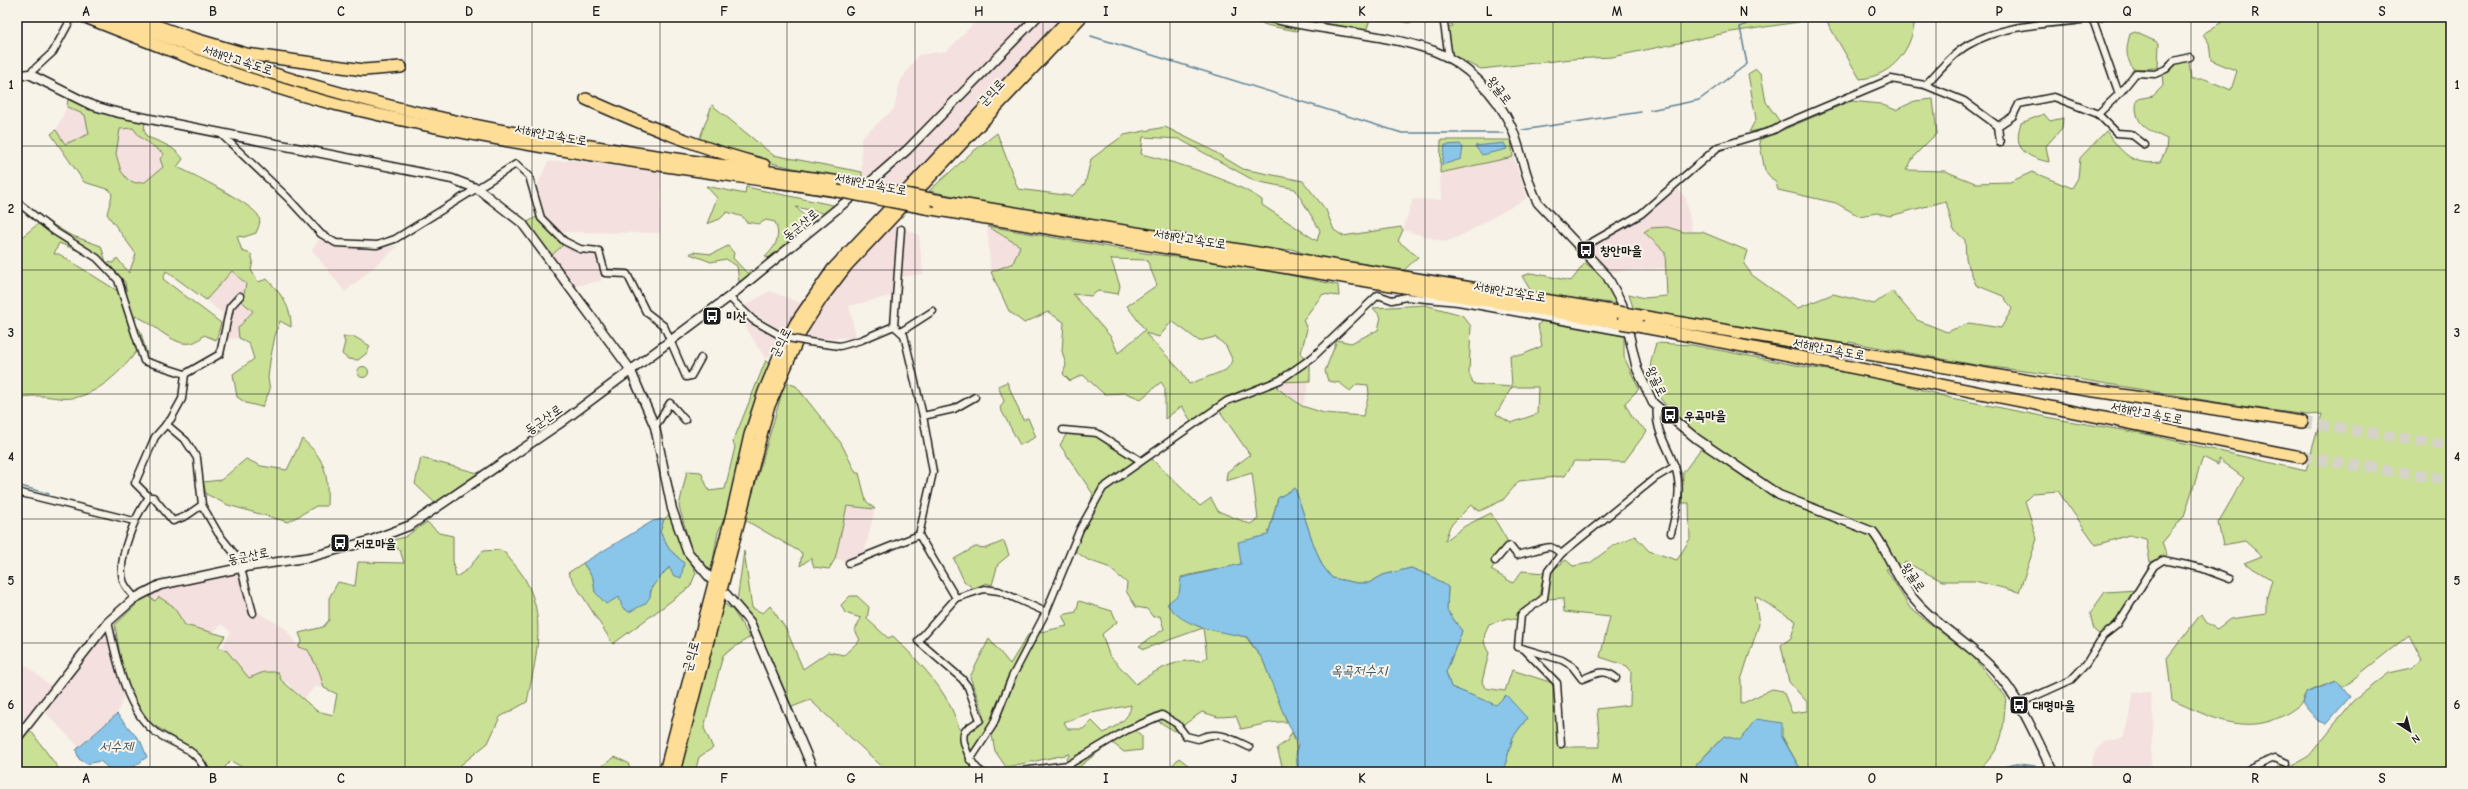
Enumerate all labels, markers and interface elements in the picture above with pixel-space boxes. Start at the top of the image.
text: A [82,4,90,19]
text: B [209,4,217,19]
text: C [337,4,345,19]
text: D [465,4,473,19]
text: E [592,4,600,19]
text: F [720,4,728,19]
text: G [846,4,856,19]
text: H [974,4,984,19]
text: I [1103,4,1109,19]
text: J [1231,4,1237,19]
text: K [1358,4,1366,19]
text: L [1486,4,1493,19]
text: M [1612,4,1623,19]
text: N [1740,4,1748,19]
text: O [1868,4,1876,19]
text: P [1995,4,2003,19]
text: Q [2122,4,2132,19]
text: R [2251,4,2259,19]
text: S [2378,4,2386,19]
street label: 서해안고속도로 [201,41,275,78]
street label: 왕골로 [1484,73,1515,107]
street label: 군익로 [975,76,1008,109]
text: 1 [8,77,14,92]
text: 1 [2454,77,2460,92]
street label: 서해안고속도로 [514,121,588,148]
street label: 서해안고속도로 [834,169,908,198]
text: 2 [8,201,14,216]
text: 2 [2454,201,2460,216]
street label: 동군산로 [779,205,821,243]
street label: 서해안고속도로 [1153,225,1227,252]
bus stop icon: 창안마을 [1575,239,1597,261]
place label: 창안마을 [1600,243,1642,258]
street label: 서해안고속도로 [1473,278,1547,305]
bus stop icon: 미산 [701,305,723,327]
place label: 미산 [726,309,747,324]
text: 3 [8,325,14,340]
street label: 군익로 [767,325,794,360]
text: 3 [2454,325,2460,340]
street label: 서해안고속도로 [1792,334,1866,363]
street label: 왕골로 [1643,364,1670,399]
street label: 서해안고속도로 [2110,398,2184,427]
street label: 동군산로 [522,401,565,438]
bus stop icon: 우곡마을 [1659,404,1681,426]
place label: 우곡마을 [1684,408,1726,423]
text: 4 [8,449,14,464]
text: 4 [2454,449,2460,464]
bus stop icon: 서모마을 [329,532,351,554]
place label: 서모마을 [354,536,396,551]
street label: 동군산로 [226,544,270,567]
street label: 왕골로 [1899,560,1929,594]
text: 5 [8,573,15,588]
text: 5 [2454,573,2461,588]
street label: 군익로 [679,639,702,673]
water label: 옥곡저수지 [1331,662,1389,679]
bus stop icon: 대명마을 [2008,694,2030,716]
text: 6 [8,697,15,712]
text: 6 [2454,697,2461,712]
place label: 대명마을 [2032,698,2075,713]
north arrow [2390,711,2430,751]
text: N [2409,731,2422,746]
water label: 서수제 [99,738,135,755]
text: A [82,771,90,786]
text: B [209,771,217,786]
text: C [337,771,345,786]
text: D [465,771,473,786]
text: E [592,771,600,786]
text: F [720,771,728,786]
text: G [846,771,856,786]
text: H [974,771,984,786]
text: I [1103,771,1109,786]
text: J [1231,771,1237,786]
text: K [1358,771,1366,786]
text: L [1486,771,1493,786]
text: M [1612,771,1623,786]
text: N [1740,771,1748,786]
text: O [1868,771,1876,786]
text: P [1995,771,2003,786]
text: Q [2122,771,2132,786]
text: R [2251,771,2259,786]
text: S [2378,771,2386,786]

